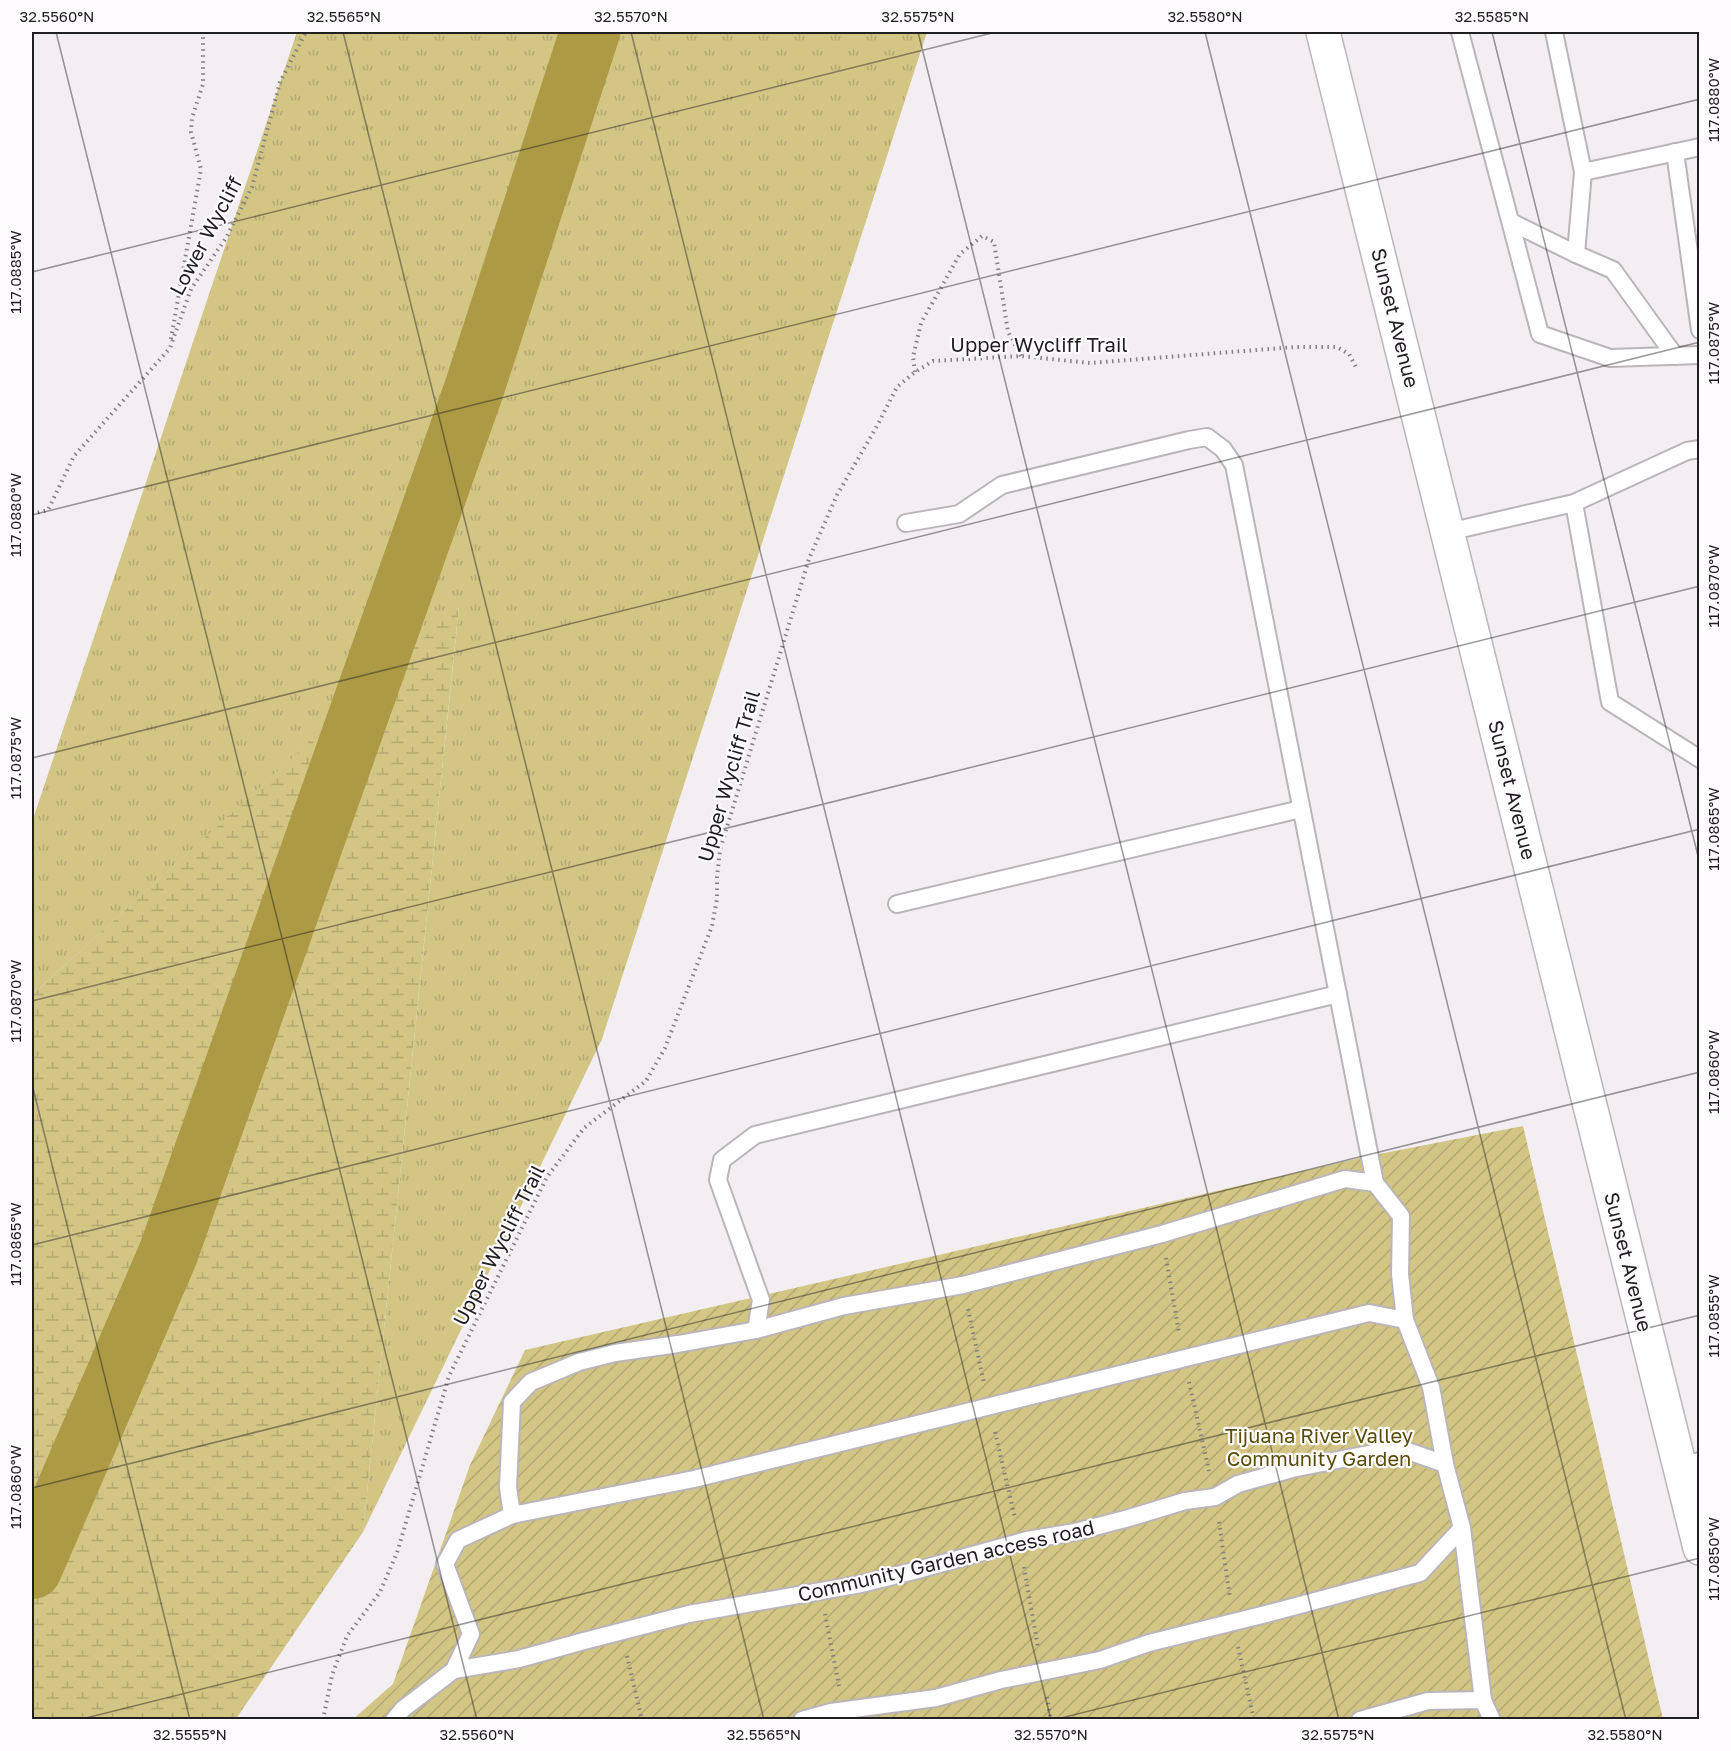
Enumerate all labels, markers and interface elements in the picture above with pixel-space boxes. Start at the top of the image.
text: 32.5560°N [19,7,95,25]
text: 32.5565°N [307,7,381,25]
text: 32.5570°N [594,7,668,25]
text: 32.5575°N [881,7,955,25]
text: 32.5580°N [1167,7,1243,25]
text: 32.5585°N [1455,7,1529,25]
text: 117.0880°W [1704,58,1722,142]
street label: Lower Wycliff [164,172,246,299]
text: 117.0885°W [6,230,24,314]
street label: Sunset Avenue [1367,245,1425,390]
text: 117.0875°W [1704,302,1722,384]
street label: Upper Wycliff Trail [950,332,1128,356]
text: 117.0880°W [6,473,24,557]
text: 117.0870°W [1704,545,1722,627]
street label: Upper Wycliff Trail [692,687,764,864]
text: 117.0875°W [6,717,24,799]
street label: Sunset Avenue [1484,717,1542,862]
text: 117.0865°W [1704,787,1722,871]
text: 117.0870°W [6,960,24,1042]
text: 117.0860°W [1704,1030,1722,1114]
street label: Upper Wycliff Trail [447,1160,549,1329]
street label: Sunset Avenue [1600,1189,1658,1334]
text: 117.0865°W [6,1202,24,1286]
text: 117.0855°W [1704,1274,1722,1358]
park label: Tijuana River Valley Community Garden [1225,1423,1413,1470]
text: 117.0860°W [6,1445,24,1529]
street label: Community Garden access road [795,1514,1096,1606]
text: 117.0850°W [1704,1517,1722,1601]
text: 32.5555°N [153,1725,227,1743]
text: 32.5560°N [439,1725,515,1743]
text: 32.5565°N [727,1725,801,1743]
text: 32.5570°N [1014,1725,1088,1743]
text: 32.5575°N [1301,1725,1375,1743]
text: 32.5580°N [1587,1725,1663,1743]

